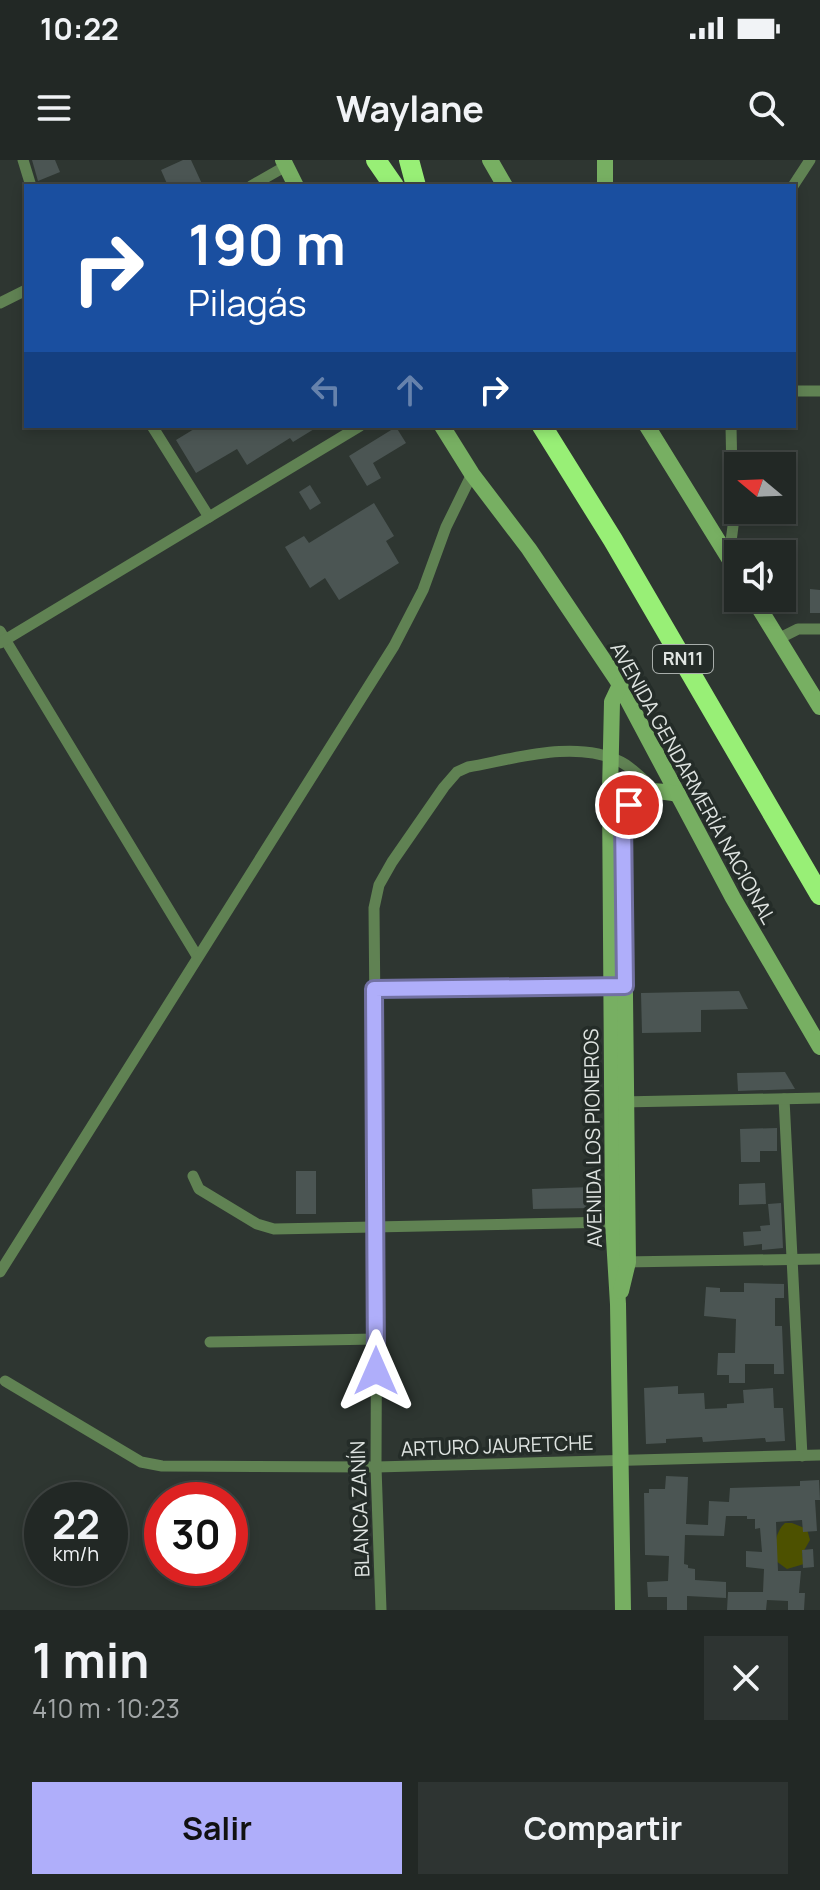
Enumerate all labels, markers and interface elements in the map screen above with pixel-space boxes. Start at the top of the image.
text: 10:22 [40,8,119,49]
text: Waylane [336,84,484,133]
icon: menu [32,86,76,130]
icon: search [744,86,788,130]
text: 190 m [188,205,346,282]
icon: right [56,216,160,320]
text: Pilagás [188,278,307,327]
icon: left [304,368,348,412]
icon: ahead [388,368,432,412]
icon: right [472,368,516,412]
north arrow [724,452,796,524]
map controls [724,452,796,612]
button: sound [724,540,796,612]
street label: AVENIDA GENDARMERÍA NACIONAL [604,637,782,929]
road number: RN11 [653,645,713,673]
pin [595,771,663,839]
icon: arrive [607,783,651,827]
street label: AVENIDA LOS PIONEROS [577,1028,608,1248]
position arrow [334,1329,418,1413]
street label: ARTURO JAURETCHE [400,1429,594,1462]
street label: BLANCA ZANÍN [344,1440,375,1578]
speed limit sign: 30 [144,1482,248,1586]
text: 22 [52,1496,100,1551]
text: km/h [53,1540,99,1567]
text: 1 min [32,1627,149,1692]
button: close [704,1636,788,1720]
text: 410 m · 10:23 [32,1690,180,1726]
button: Salir [32,1782,402,1874]
button: Compartir [418,1782,788,1874]

